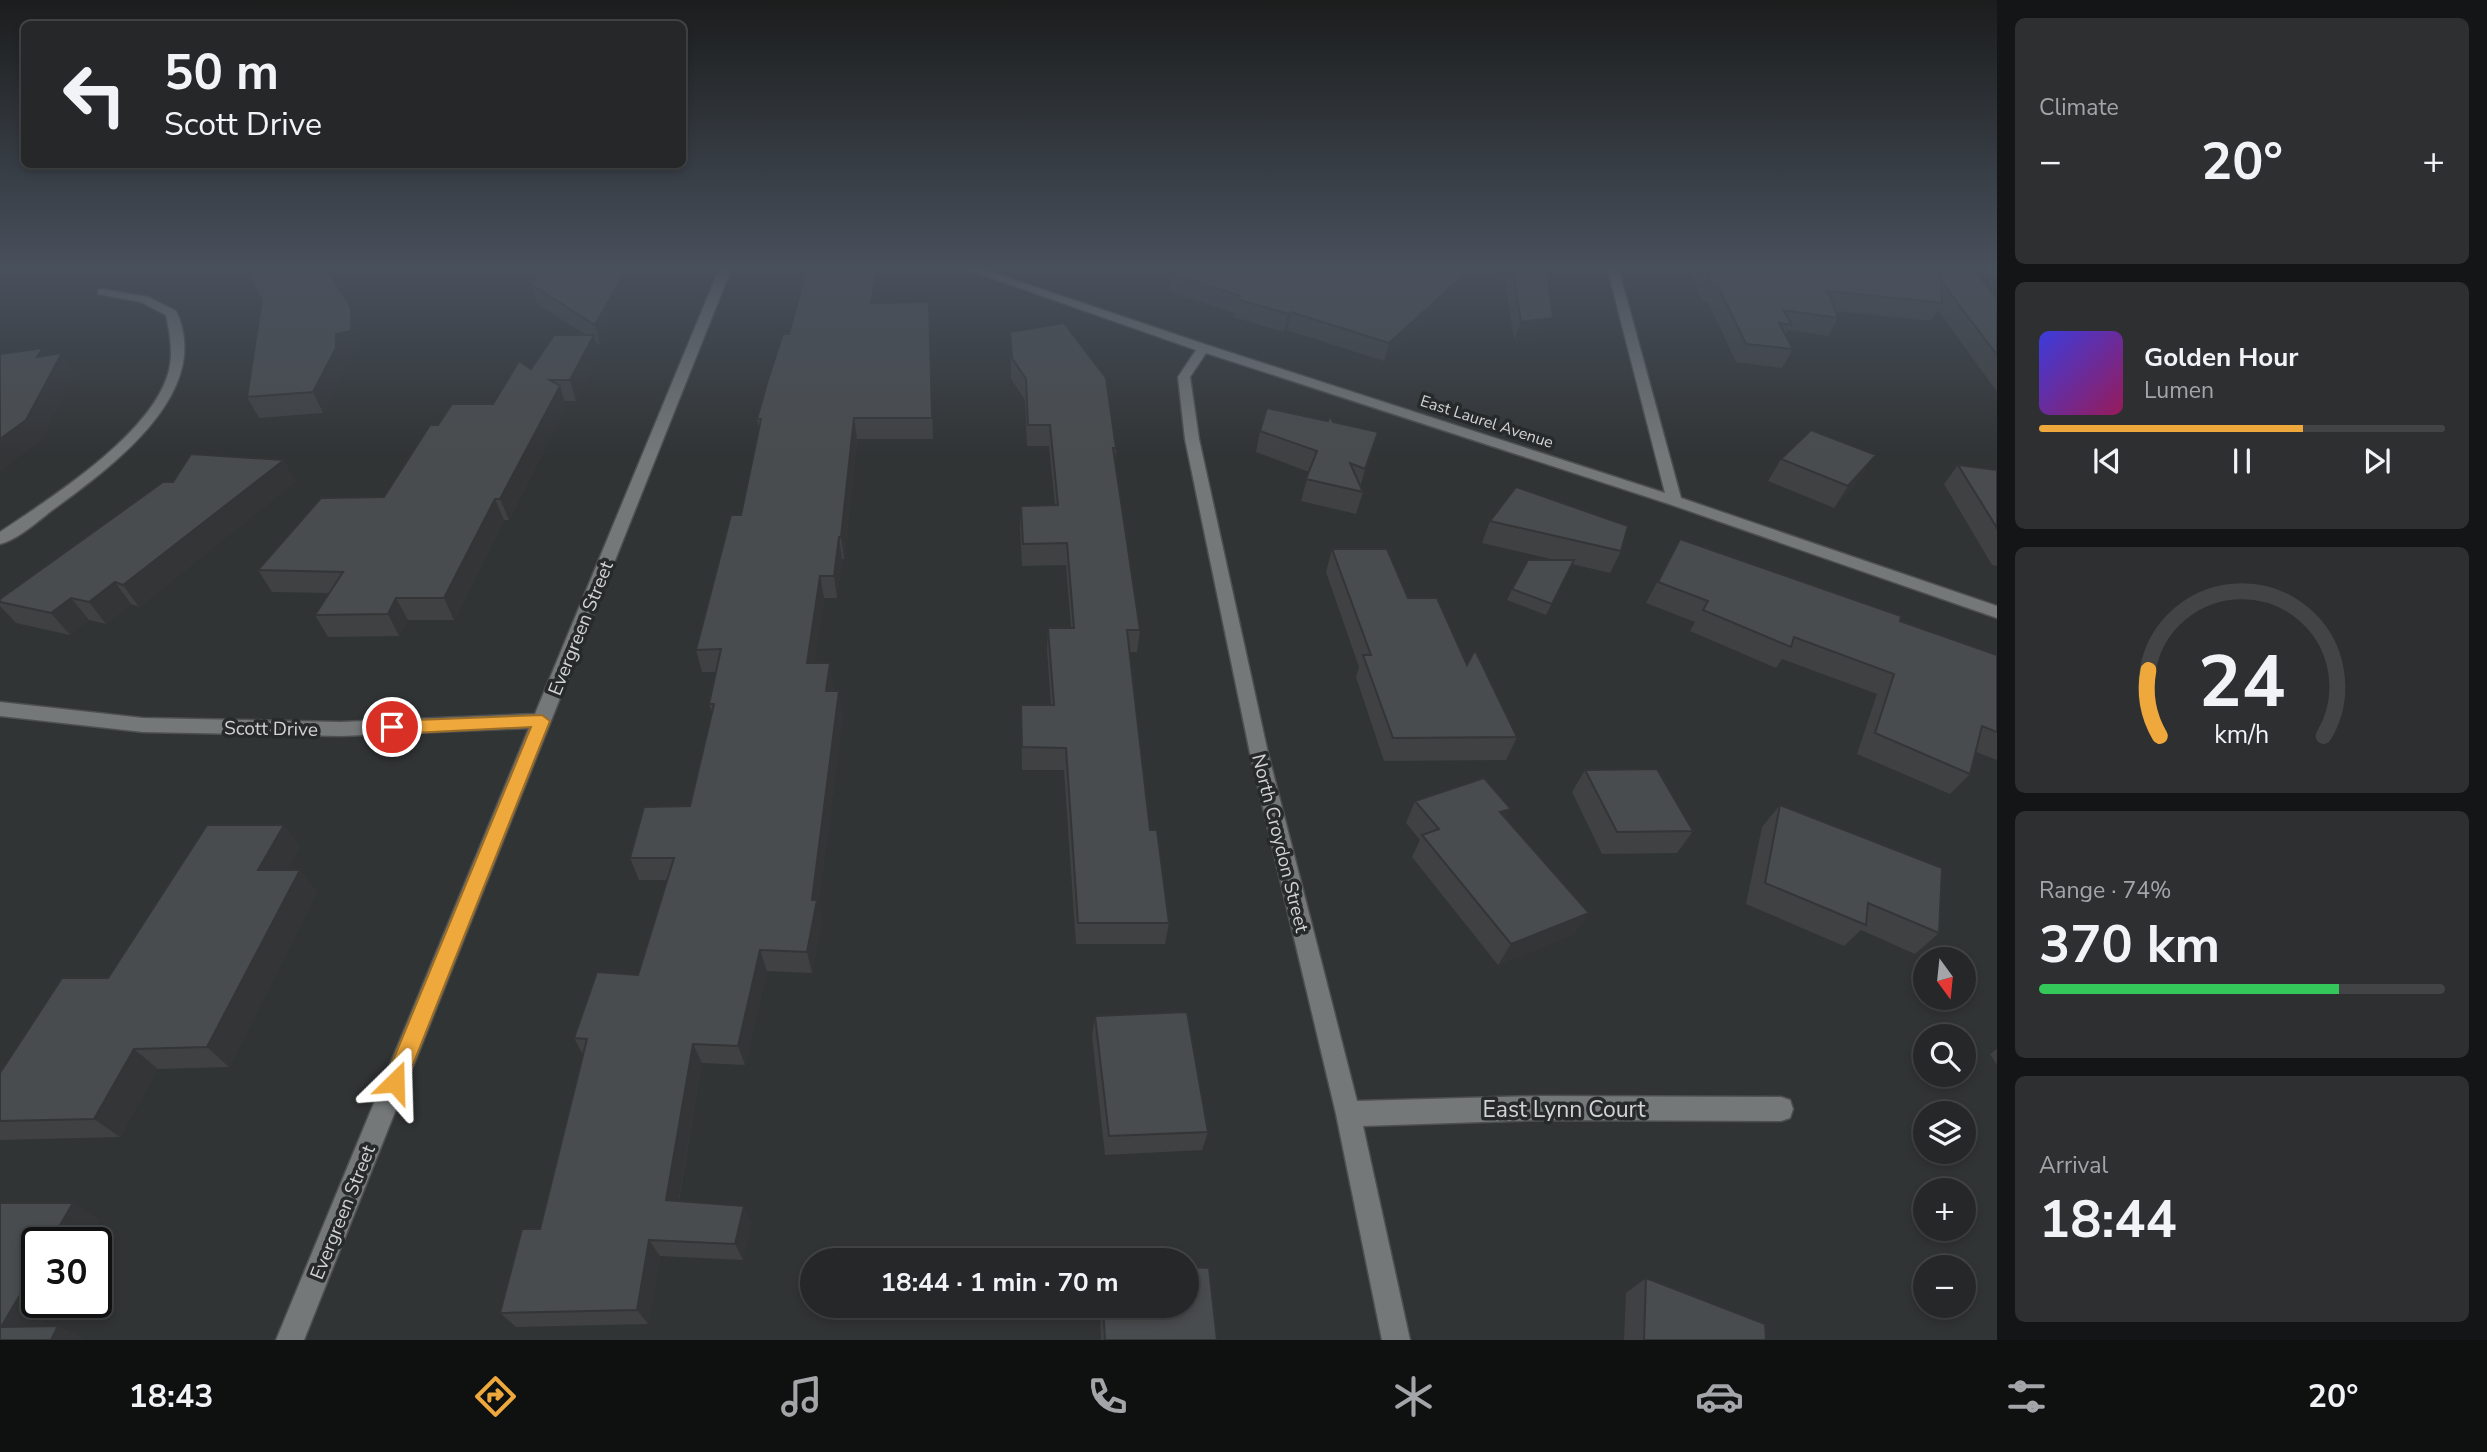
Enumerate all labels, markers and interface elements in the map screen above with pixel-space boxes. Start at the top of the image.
text: 50 m [164,39,279,106]
icon: left [49,49,140,140]
text: Climate [2039,92,2119,123]
text: Scott Drive [164,103,322,146]
text: 20° [2201,126,2283,197]
text: − [2039,136,2062,187]
text: + [2422,136,2445,187]
text: Golden Hour [2144,340,2299,375]
text: Lumen [2144,375,2214,406]
street label: East Laurel Avenue [1417,390,1556,454]
icon: previous [2088,442,2126,480]
icon: pause [2223,442,2261,480]
icon: next [2358,442,2396,480]
street label: Evergreen Street [542,557,620,699]
text: 24 [2198,632,2286,732]
pin [362,697,422,757]
icon: arrive [373,708,411,746]
street label: Scott Drive [224,715,318,743]
text: km/h [2214,718,2270,752]
street label: North Croydon Street [1245,751,1315,935]
text: Range · 74% [2039,875,2171,906]
text: 370 km [2039,909,2220,980]
north arrow [1913,947,1976,1010]
map controls [1913,947,1976,1318]
button: search [1913,1024,1976,1087]
position arrow [358,1045,432,1119]
street label: East Lynn Court [1483,1094,1646,1125]
button: layers [1913,1101,1976,1164]
street label: Evergreen Street [304,1141,382,1283]
text: Arrival [2039,1150,2108,1181]
button: + [1913,1178,1976,1241]
text: 18:44 [2039,1184,2177,1255]
speed limit sign: 30 [21,1227,112,1318]
button: − [1913,1255,1976,1318]
text: 18:44 · 1 min · 70 m [880,1265,1119,1300]
icon: directions [471,1372,520,1421]
icon: music [777,1372,826,1421]
icon: phone [1083,1372,1132,1421]
icon: climate [1389,1372,1438,1421]
icon: car [1695,1372,1744,1421]
icon: filters [2002,1372,2051,1421]
text: 18:43 [129,1375,213,1418]
text: 20° [2308,1375,2358,1418]

